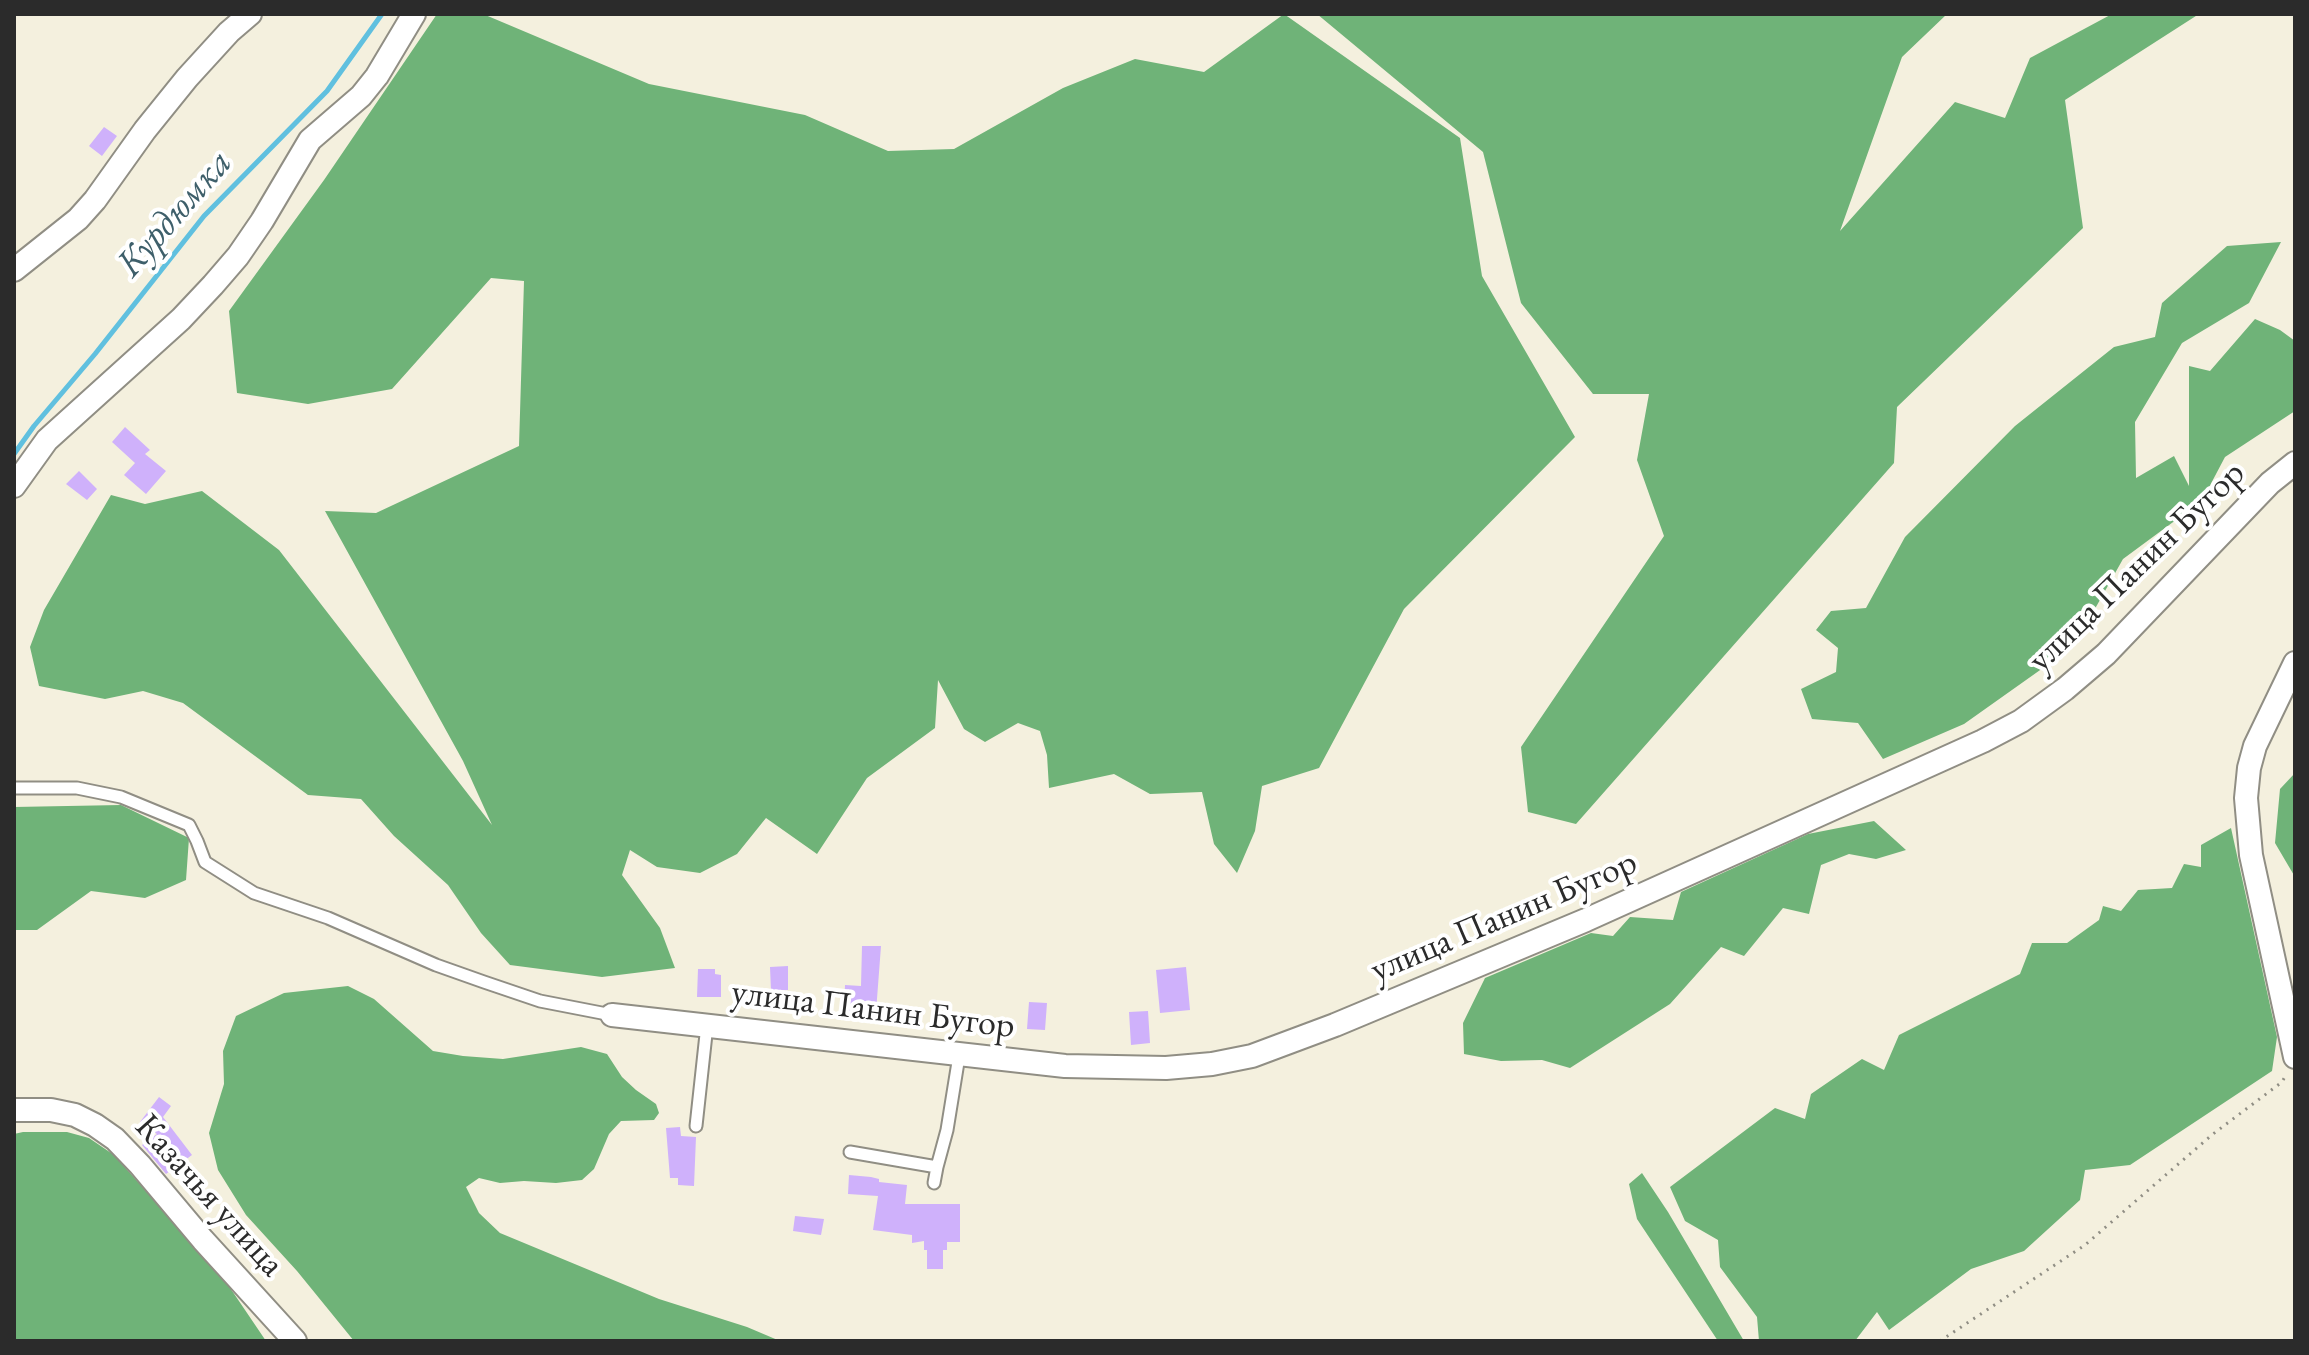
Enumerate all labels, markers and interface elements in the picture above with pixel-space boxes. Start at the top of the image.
water label: Курдюмка [107,141,243,287]
street label: улица Панин Бугор [2019,452,2255,682]
street label: улица Панин Бугор [1364,841,1644,993]
street label: улица Панин Бугор [729,971,1017,1049]
street label: Казачья улица [125,1106,293,1286]

